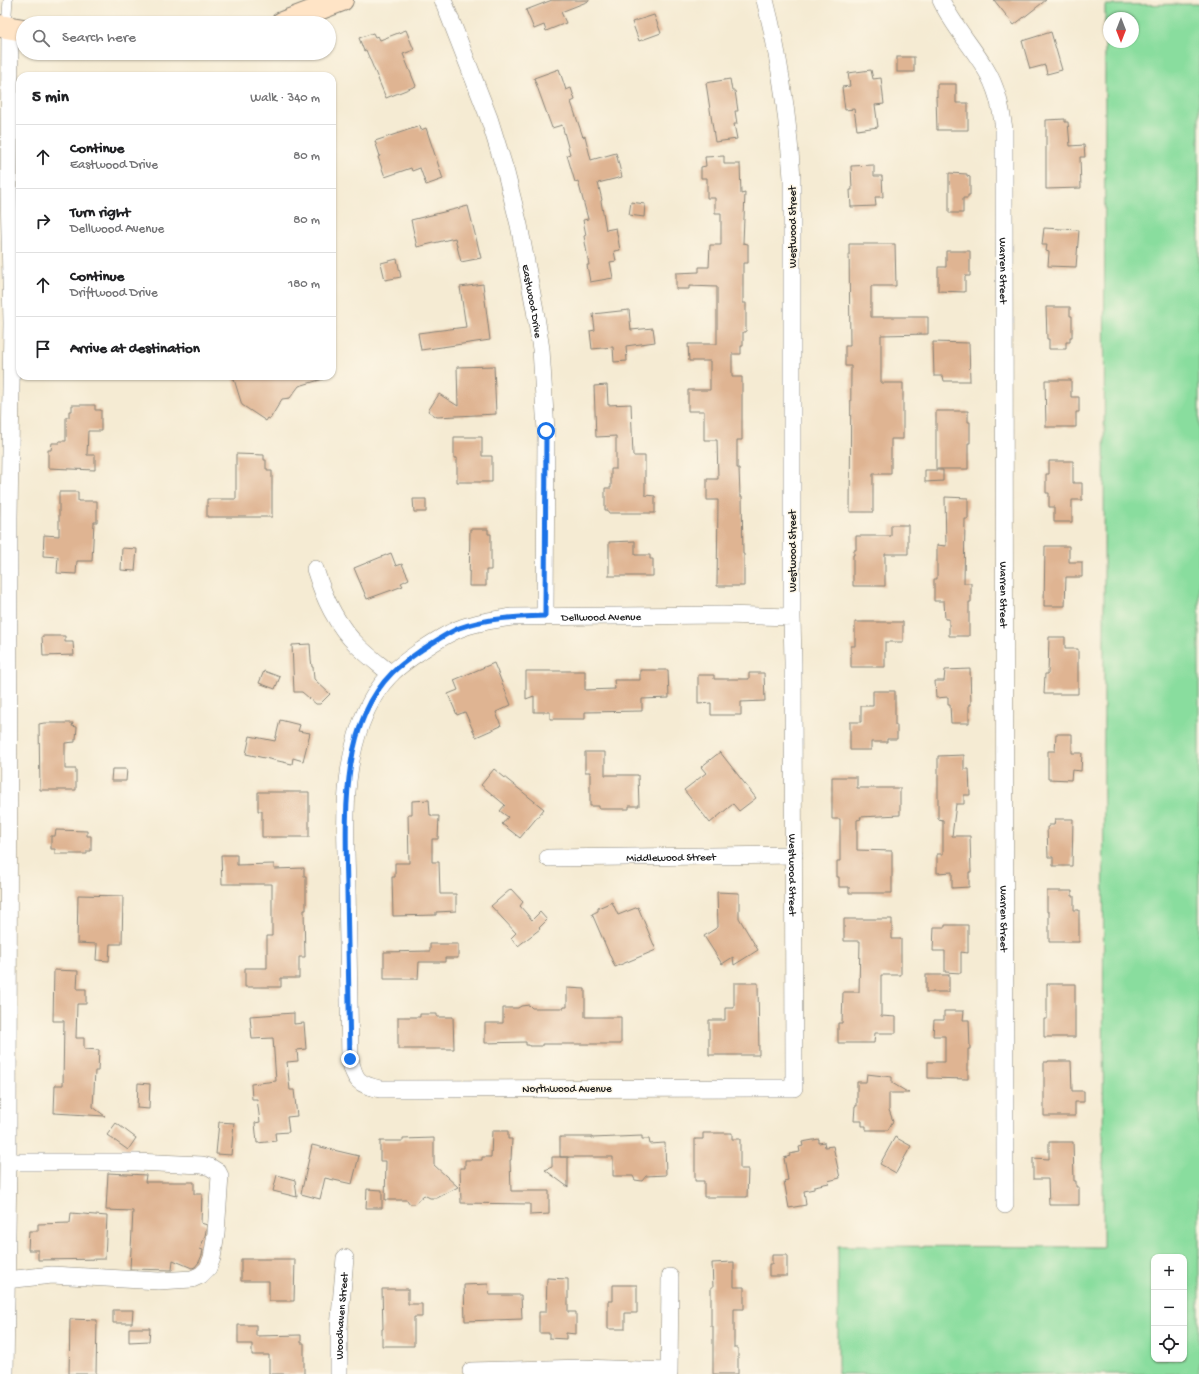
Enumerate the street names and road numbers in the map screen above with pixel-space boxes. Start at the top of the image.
street label: Westwood Street [788,185,800,268]
street label: Warren Street [996,237,1008,305]
street label: Eastwood Drive [519,263,543,339]
street label: Westwood Street [788,509,800,592]
street label: Warren Street [996,561,1008,629]
street label: Dellwood Avenue [560,612,642,625]
street label: Westwood Street [785,834,798,917]
street label: Middlewood Street [626,852,717,865]
street label: Warren Street [997,885,1009,953]
street label: Northwood Avenue [522,1084,612,1096]
street label: Woodhaven Street [335,1271,352,1360]

